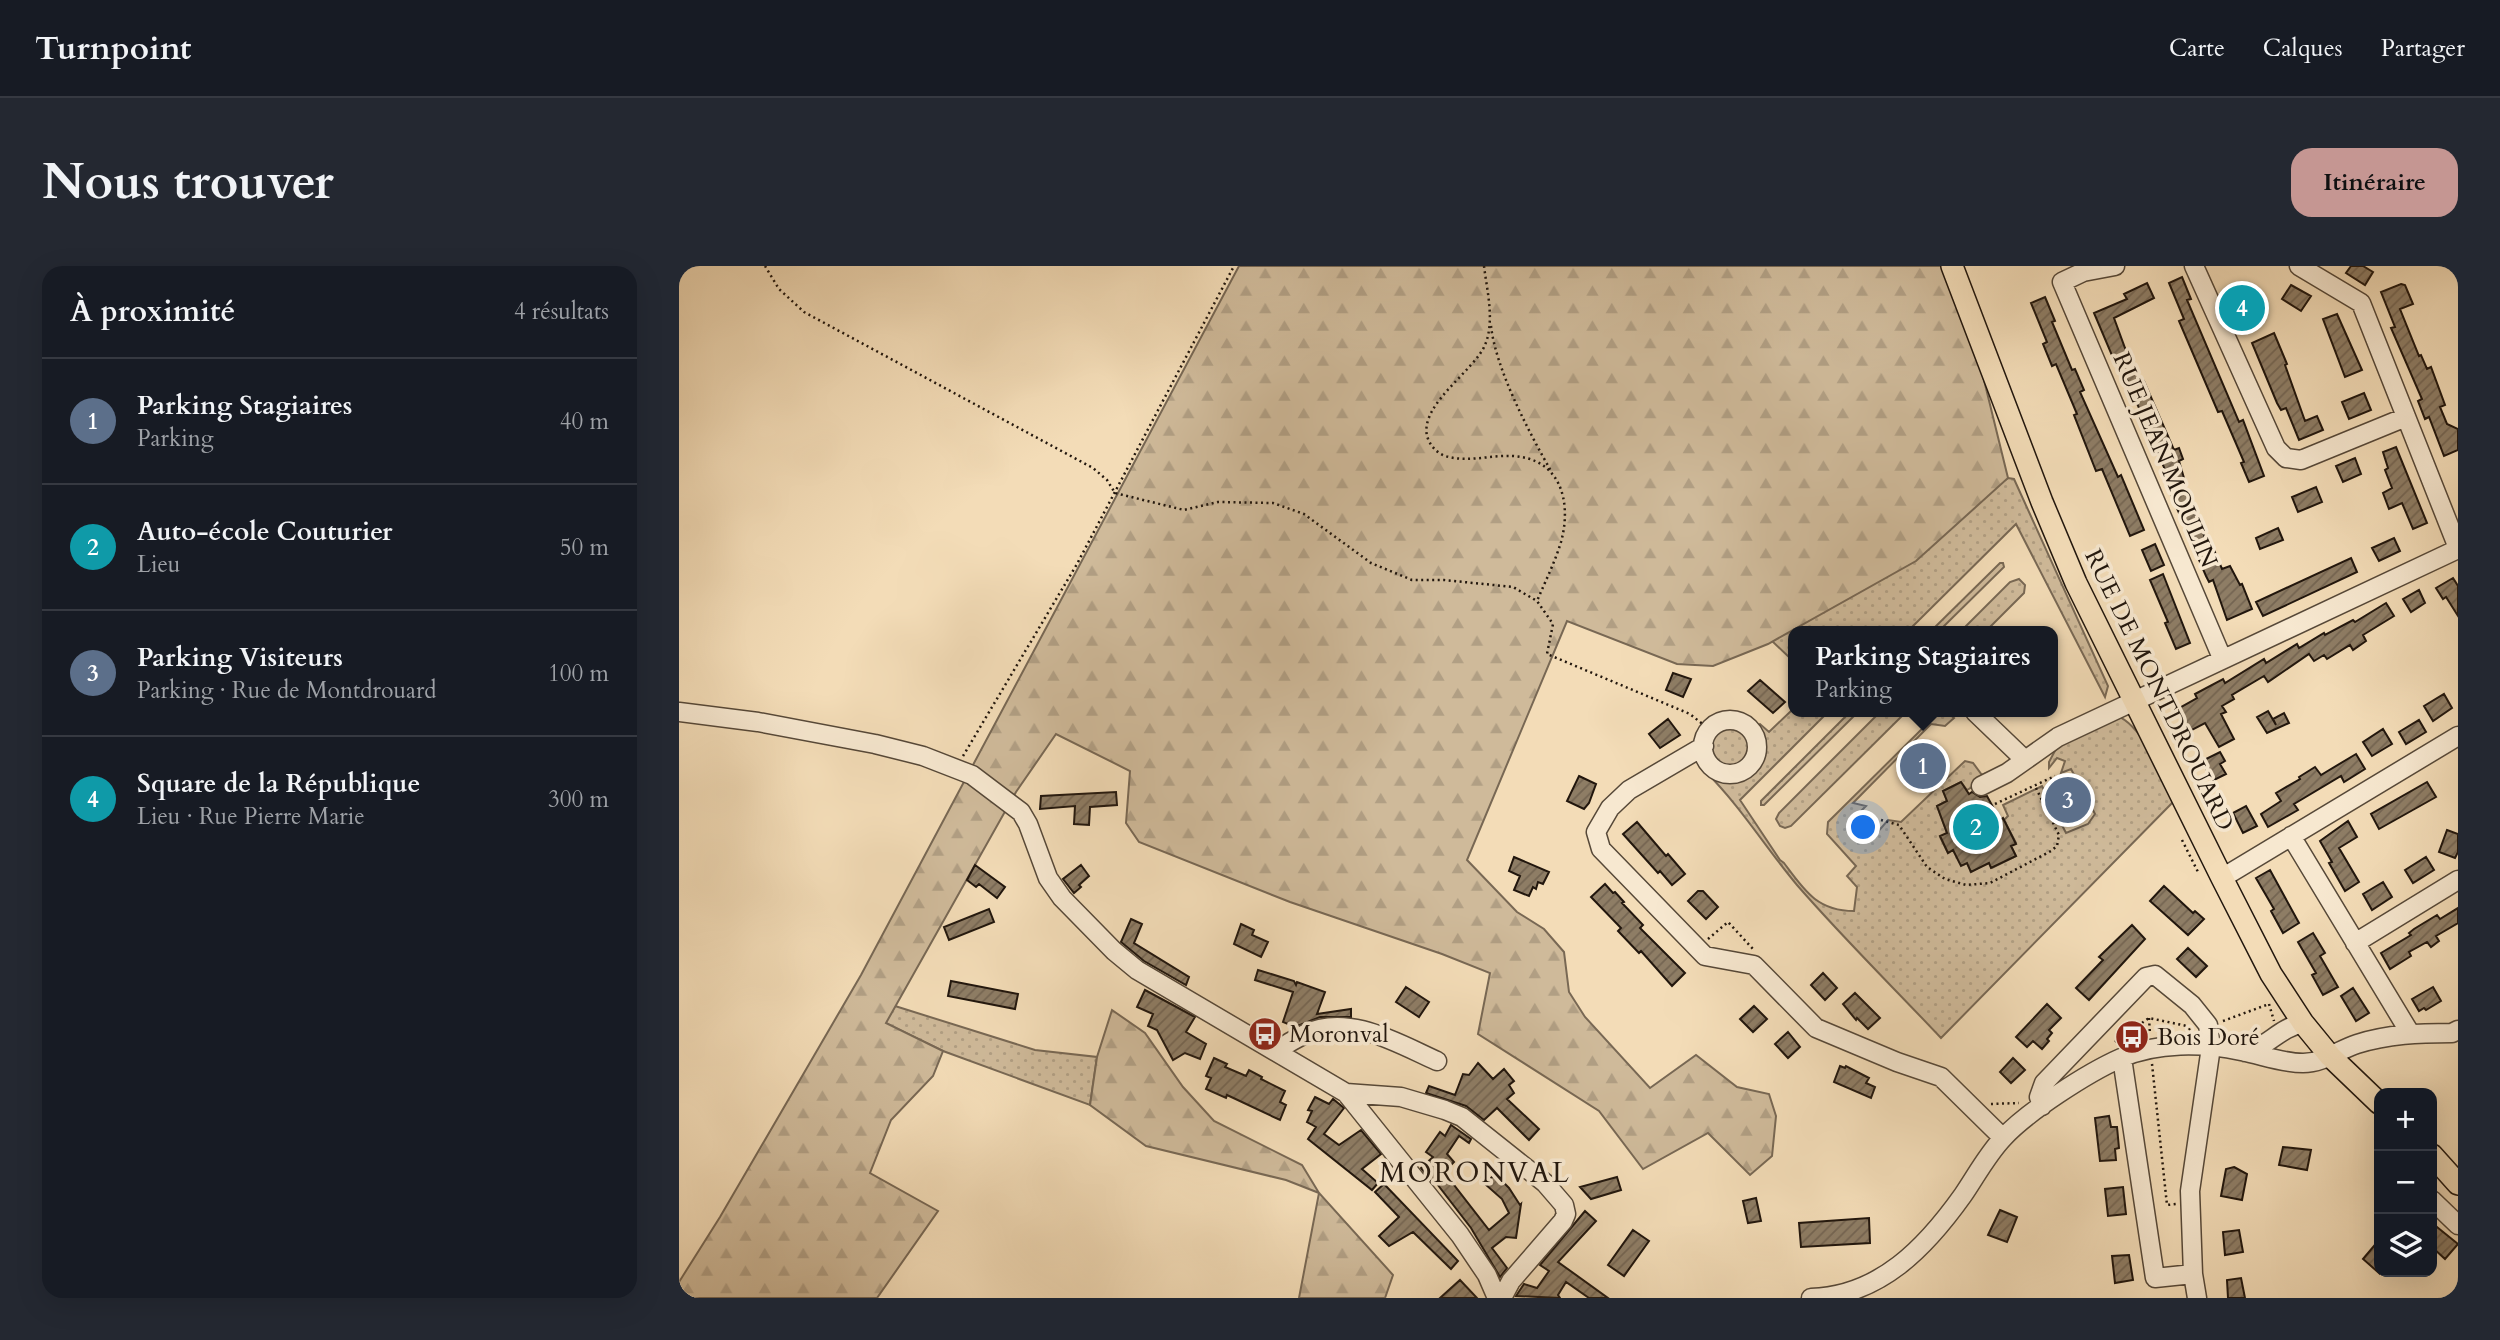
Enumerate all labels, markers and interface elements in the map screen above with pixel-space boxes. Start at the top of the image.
text: Turnpoint [35,26,191,71]
text: Carte [2169,32,2225,65]
text: Calques [2263,32,2343,65]
text: Partager [2381,32,2465,65]
button: Itinéraire [2291,148,2458,217]
text: Nous trouver [42,149,334,216]
pin: 4 [2219,282,2265,334]
text: À proximité [70,291,235,332]
text: 4 résultats [514,296,609,327]
street label: RUE JEAN MOULIN [2105,347,2225,573]
text: Parking Stagiaires [137,388,352,423]
text: 1 [87,406,99,437]
text: 40 m [560,406,609,437]
text: Parking [137,423,214,454]
text: Auto-école Couturier [137,514,393,549]
text: 2 [87,532,99,563]
text: 50 m [560,532,609,563]
street label: RUE DE MONTDROUARD [2076,544,2242,836]
text: Lieu [137,549,180,580]
popup [1788,626,2058,717]
text: Parking Stagiaires [1815,639,2031,674]
text: Parking Visiteurs [137,640,343,675]
text: 3 [87,658,99,689]
text: 100 m [548,658,609,689]
text: Parking [1815,674,1892,705]
text: Parking · Rue de Montdrouard [137,675,437,706]
pin: 1 [1900,740,1946,792]
text: Square de la République [137,766,420,801]
pin: 3 [2045,774,2091,826]
text: 4 [87,784,99,815]
text: 300 m [548,784,609,815]
text: Lieu · Rue Pierre Marie [137,801,365,832]
pin: 2 [1953,801,1999,853]
your location [1846,810,1880,844]
bus stop icon: Moronval [1246,1015,1284,1053]
place label: Moronval [1289,1018,1389,1051]
bus stop icon: Bois Doré [2113,1018,2151,1056]
place label: Bois Doré [2157,1021,2260,1054]
map controls [2374,1088,2437,1277]
button: + [2374,1088,2437,1151]
button: − [2374,1151,2437,1214]
district label: MORONVAL [1379,1154,1571,1192]
button: layers [2374,1214,2437,1277]

